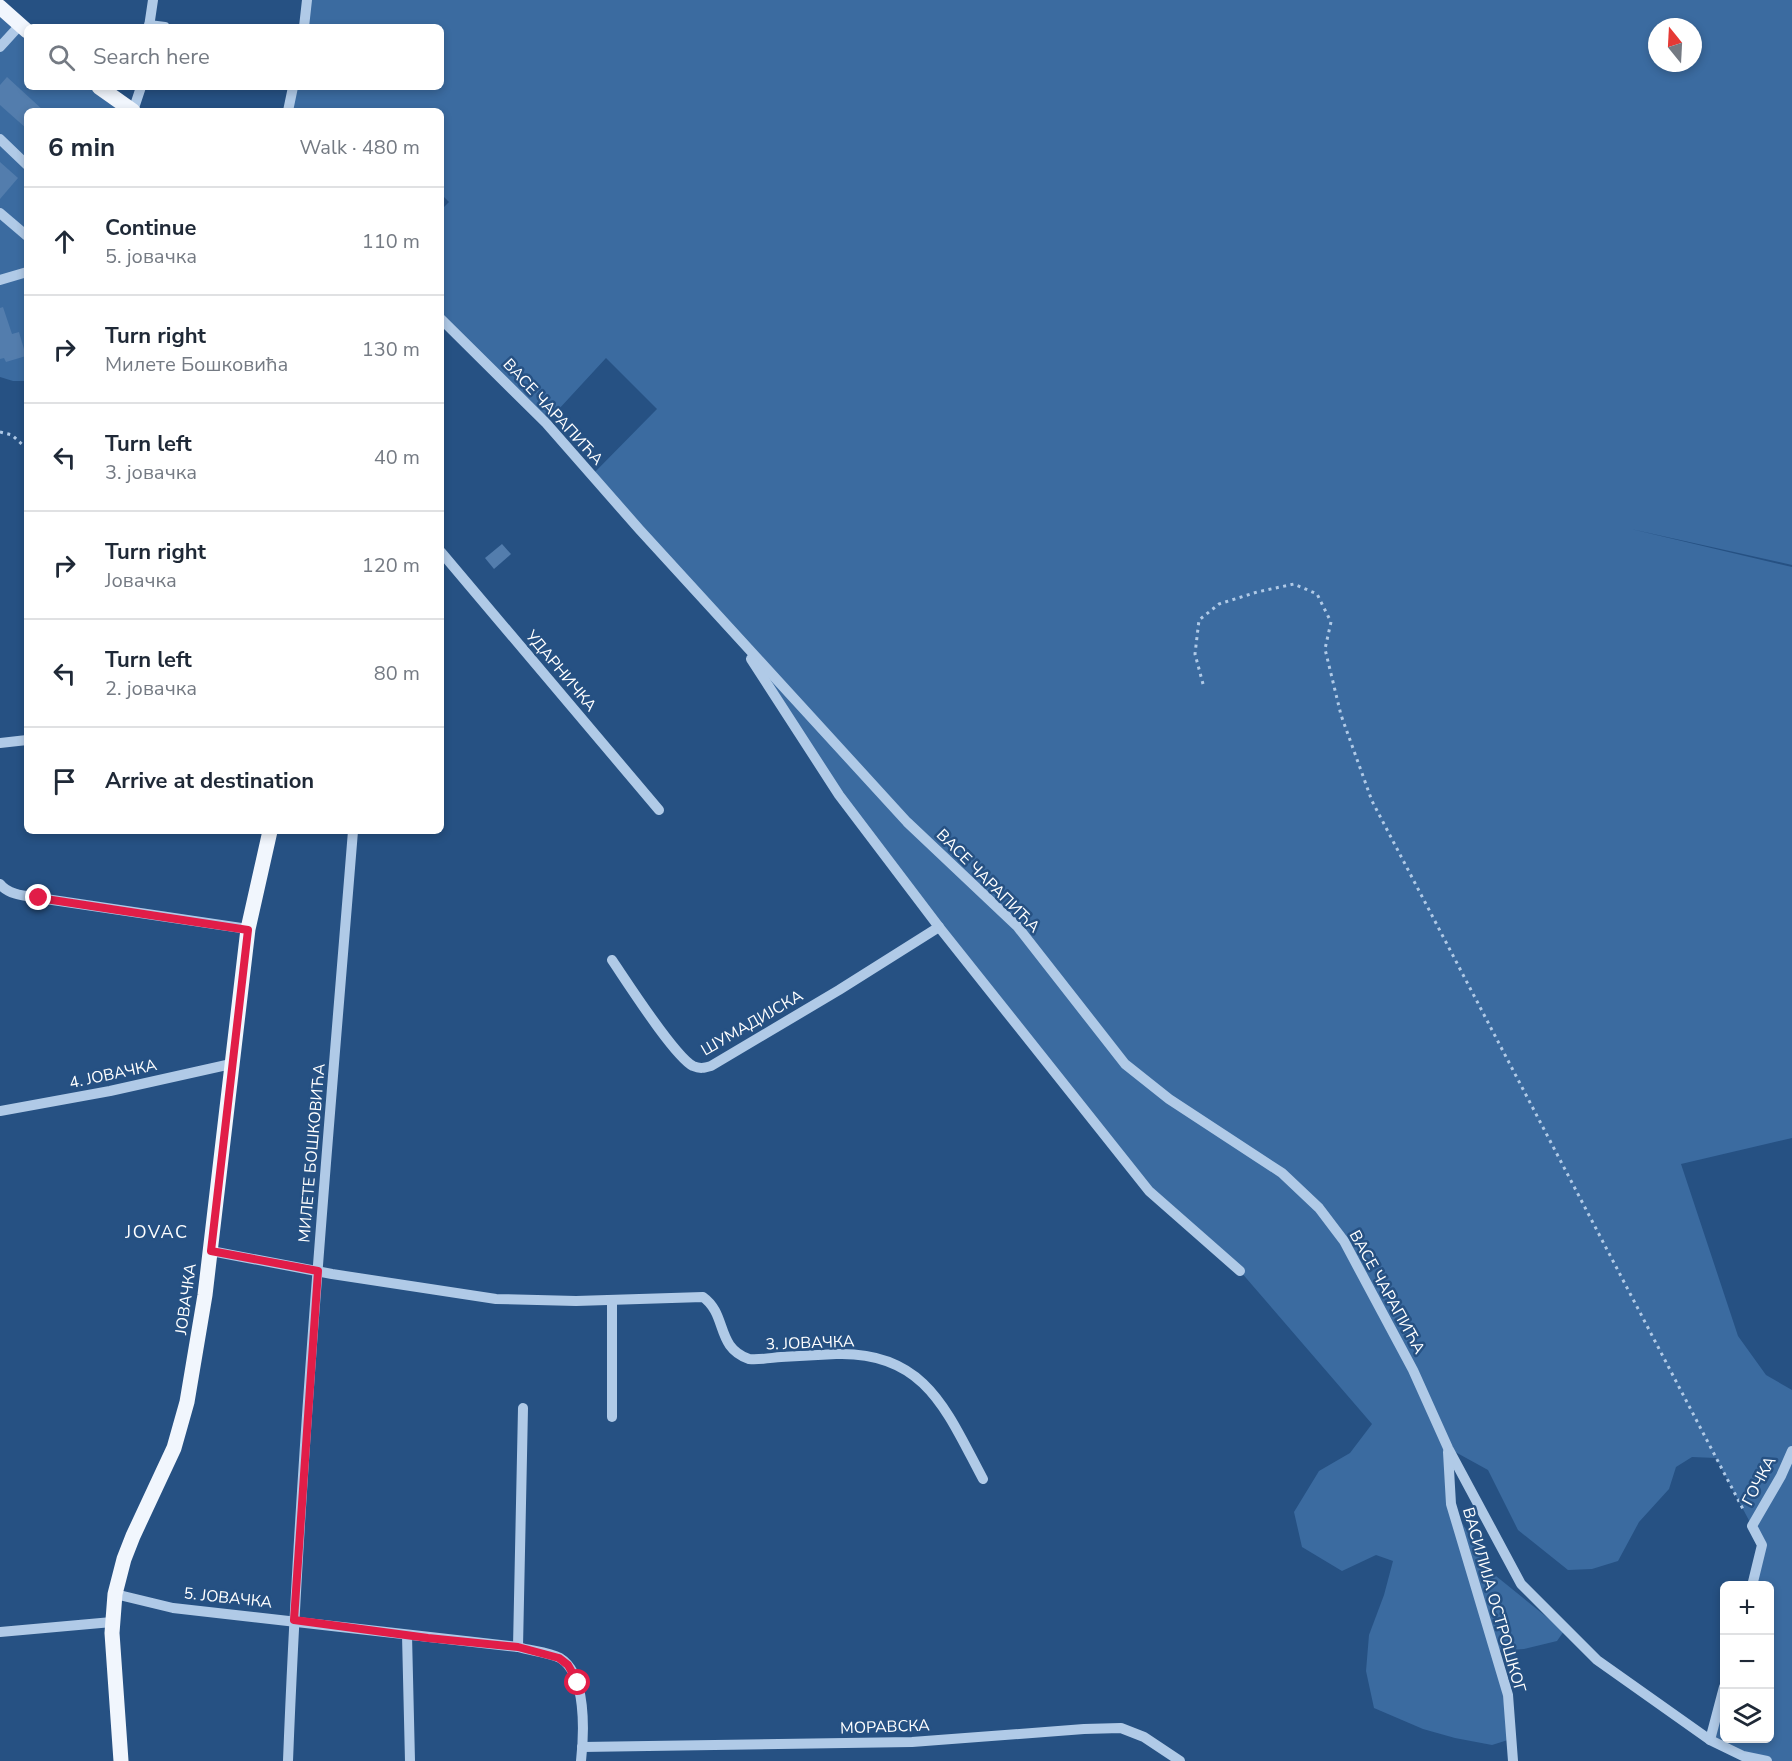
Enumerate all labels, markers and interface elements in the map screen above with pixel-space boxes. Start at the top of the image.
north arrow [1648,18,1702,72]
search box [24,24,444,90]
icon: search [45,41,78,74]
text: Search here [93,42,210,72]
text: 6 min [48,130,115,165]
text: Walk · 480 m [300,134,420,161]
text: Continue [105,213,196,243]
icon: ahead [48,225,81,258]
text: 110 m [362,228,420,255]
text: 5. јовачка [105,243,197,270]
text: Turn right [105,321,206,351]
icon: right [48,333,81,366]
text: 130 m [362,336,420,363]
text: Милете Бошковића [105,351,288,378]
street label: ВАСЕ ЧАРАПИЋА [498,354,608,470]
text: Turn left [105,429,192,459]
icon: left [48,441,81,474]
text: 40 m [374,444,420,471]
text: 3. јовачка [105,459,197,486]
text: Turn right [105,537,206,567]
icon: right [48,549,81,582]
text: 120 m [362,552,420,579]
text: Јовачка [105,567,177,594]
street label: УДАРНИЧКА [520,625,602,717]
text: Turn left [105,645,192,675]
icon: left [48,657,81,690]
text: 80 m [374,660,420,687]
text: 2. јовачка [105,675,197,702]
icon: arrive [48,765,81,798]
text: Arrive at destination [105,766,314,796]
street label: ВАСЕ ЧАРАПИЋА [931,824,1045,938]
route end [25,884,51,910]
street label: ШУМАДИЈСКА [697,985,807,1061]
street label: 4. ЈОВАЧКА [67,1054,159,1094]
street label: МИЛЕТЕ БОШКОВИЋА [293,1062,331,1243]
district label: JOVAC [124,1220,189,1244]
street label: ВАСЕ ЧАРАПИЋА [1344,1226,1430,1358]
street label: ЈОВАЧКА [170,1262,202,1337]
street label: 3. ЈОВАЧКА [765,1330,855,1356]
street label: ГОЧКА [1737,1452,1781,1510]
street label: ВАСИЛИЈА ОСТРОШКОГ [1457,1505,1531,1696]
map controls [1720,1581,1774,1743]
button: + [1720,1581,1774,1635]
street label: 5. ЈОВАЧКА [183,1582,274,1614]
button: − [1720,1635,1774,1689]
route start [564,1669,590,1695]
button: layers [1720,1689,1774,1743]
street label: МОРАВСКА [840,1714,931,1740]

